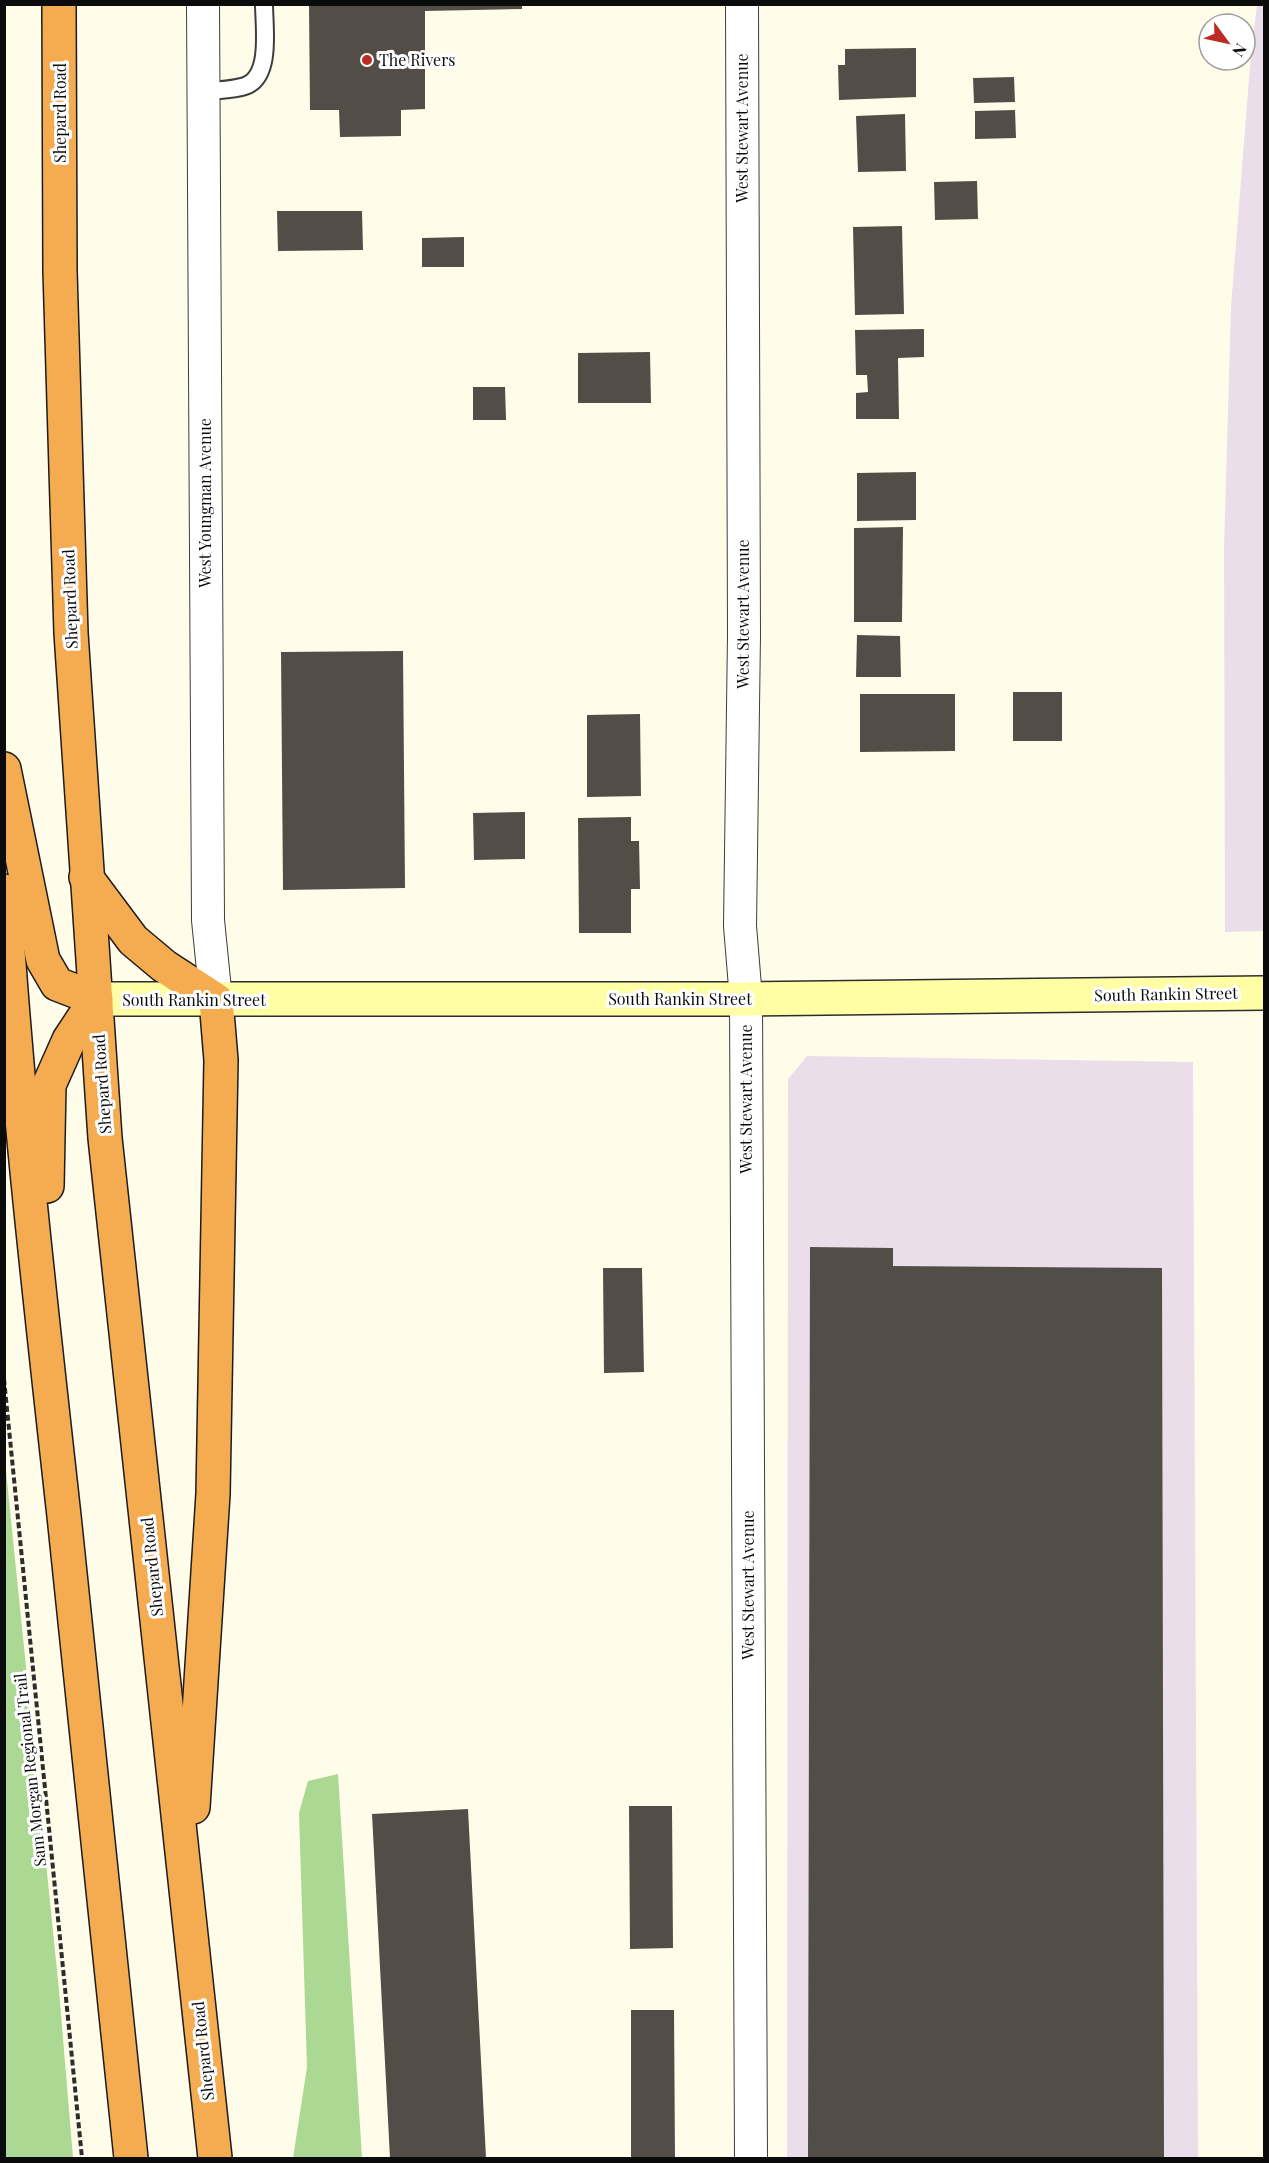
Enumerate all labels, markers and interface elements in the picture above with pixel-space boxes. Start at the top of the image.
north arrow [1197,12,1257,72]
text: N [1228,40,1252,61]
place label: The Rivers [379,49,455,70]
marker: The Rivers [360,53,374,67]
street label: West Stewart Avenue [731,53,752,204]
street label: Shepard Road [49,63,70,163]
street label: West Youngman Avenue [194,418,215,589]
street label: West Stewart Avenue [732,539,753,690]
street label: Shepard Road [57,549,82,649]
street label: South Rankin Street [1094,982,1238,1005]
street label: South Rankin Street [608,988,752,1009]
street label: South Rankin Street [122,989,266,1010]
street label: West Stewart Avenue [735,1024,756,1175]
street label: Shepard Road [88,1033,115,1135]
street label: West Stewart Avenue [737,1510,758,1661]
street label: Shepard Road [136,1516,167,1618]
street label: Sam Morgan Regional Trail [9,1672,50,1868]
street label: Shepard Road [187,2000,218,2102]

